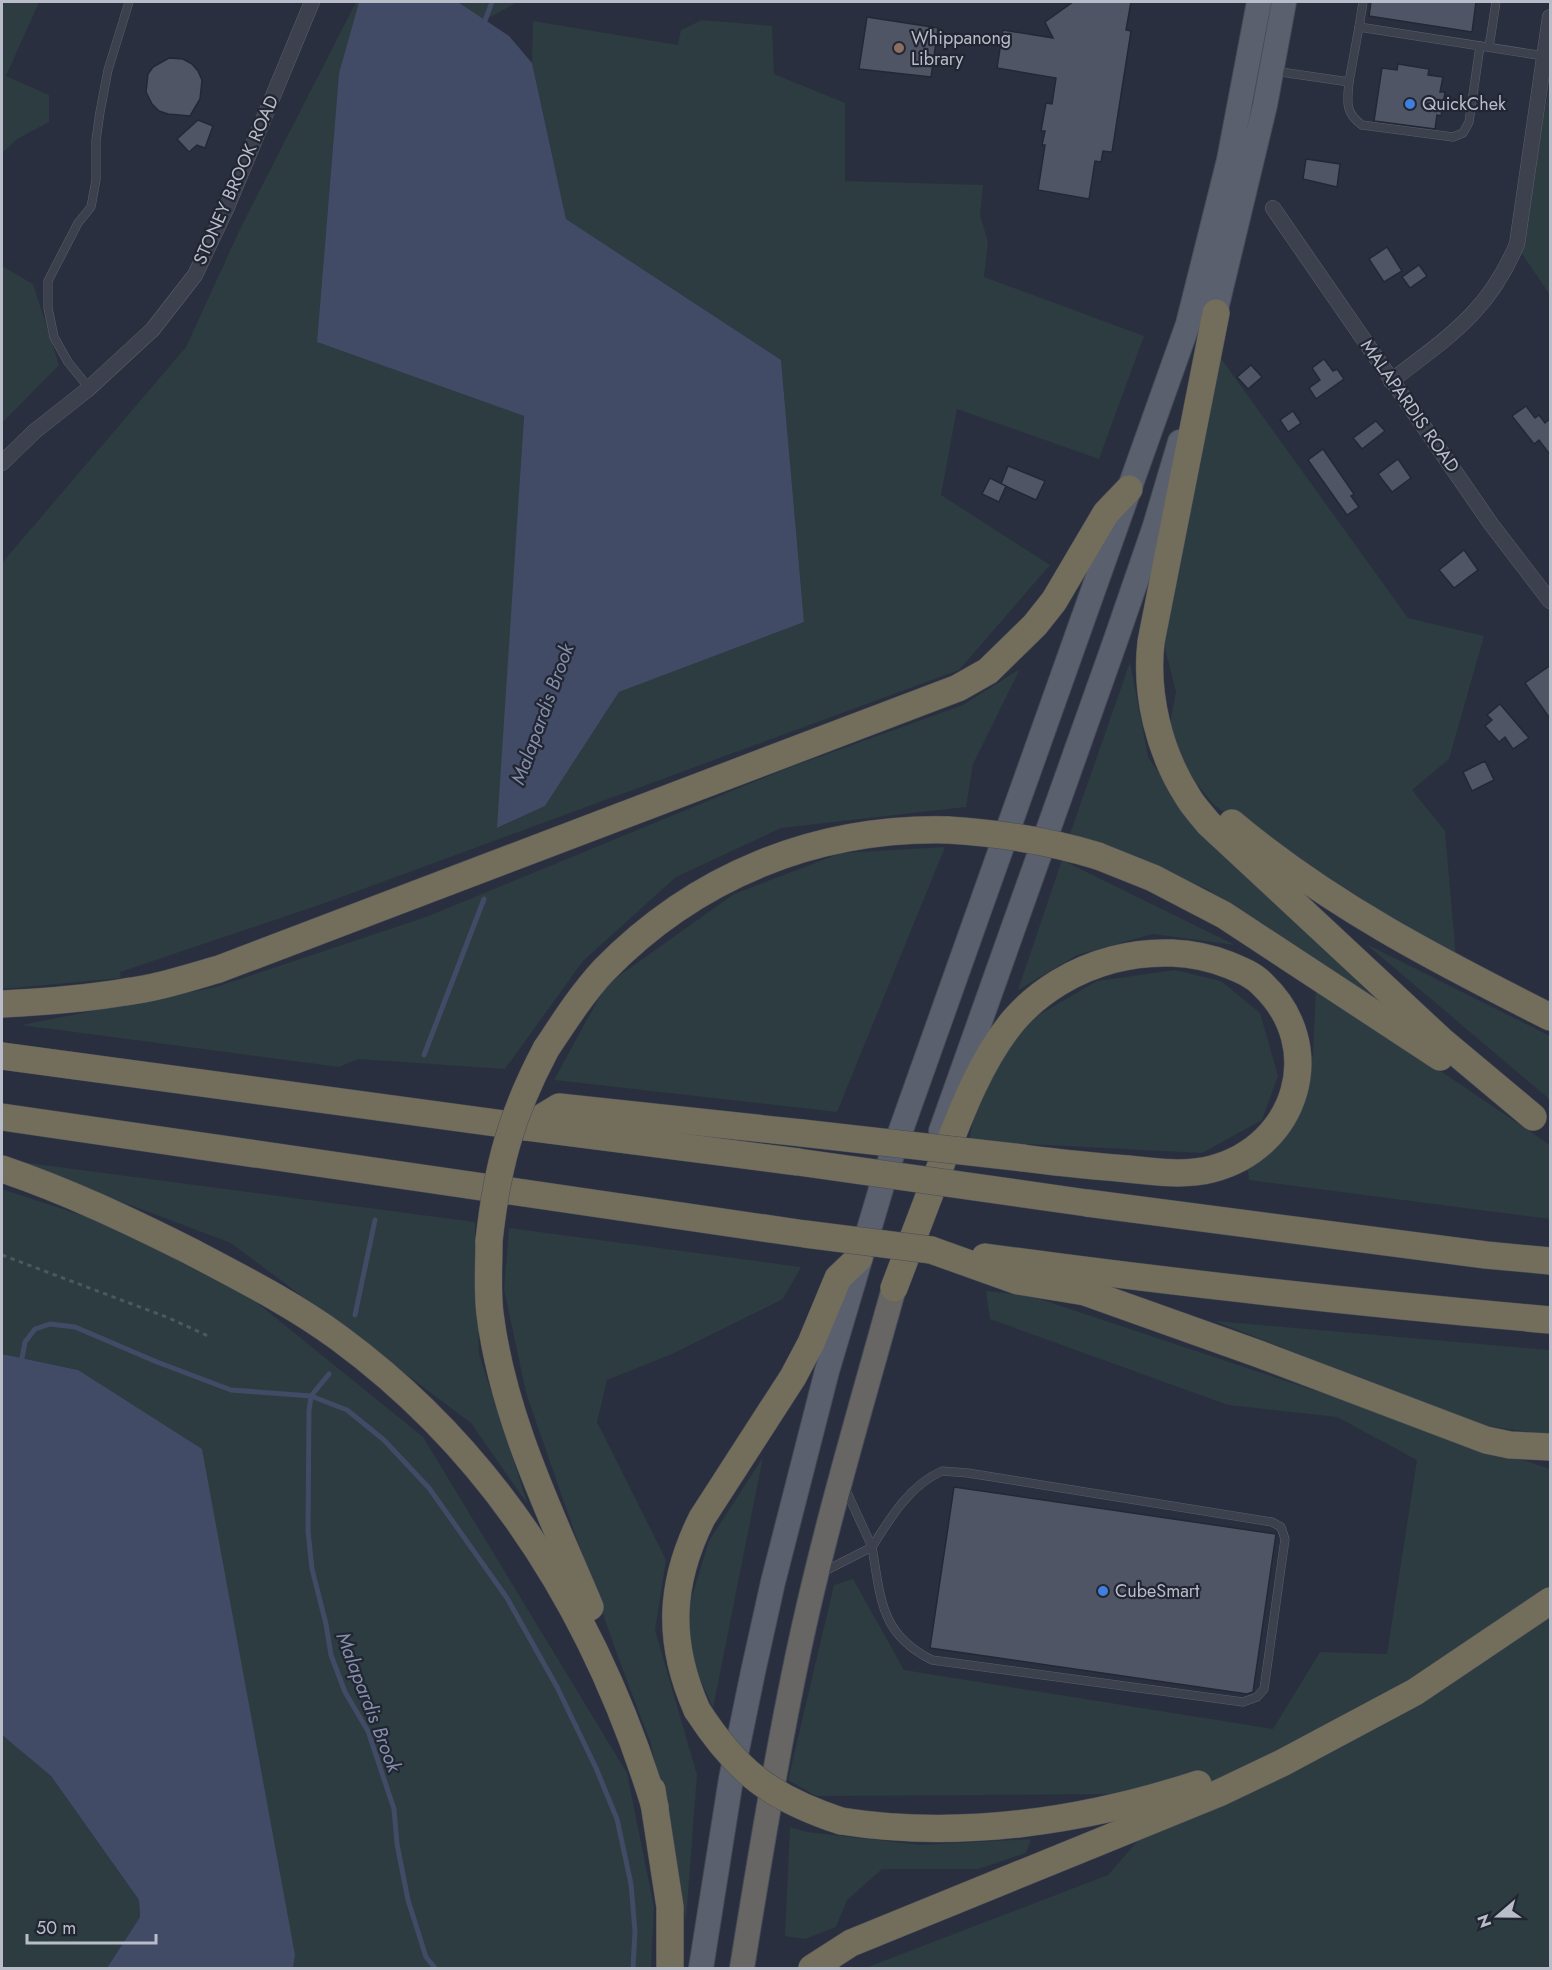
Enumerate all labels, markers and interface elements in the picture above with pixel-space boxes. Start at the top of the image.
place label: Whippanong Library [911,25,1011,72]
marker: Whippanong Library [892,41,906,55]
street label: STONEY BROOK ROAD [187,91,285,269]
place label: QuickChek [1422,91,1506,117]
marker: QuickChek [1403,97,1417,111]
street label: MALAPARDIS ROAD [1354,334,1466,478]
water label: Malapardis Brook [504,638,582,789]
place label: CubeSmart [1115,1578,1200,1604]
marker: CubeSmart [1096,1584,1110,1598]
water label: Malapardis Brook [328,1628,409,1778]
north arrow [1468,1886,1528,1946]
scale bar [27,1907,156,1945]
text: N [1471,1911,1497,1931]
text: 50 m [36,1915,76,1941]

